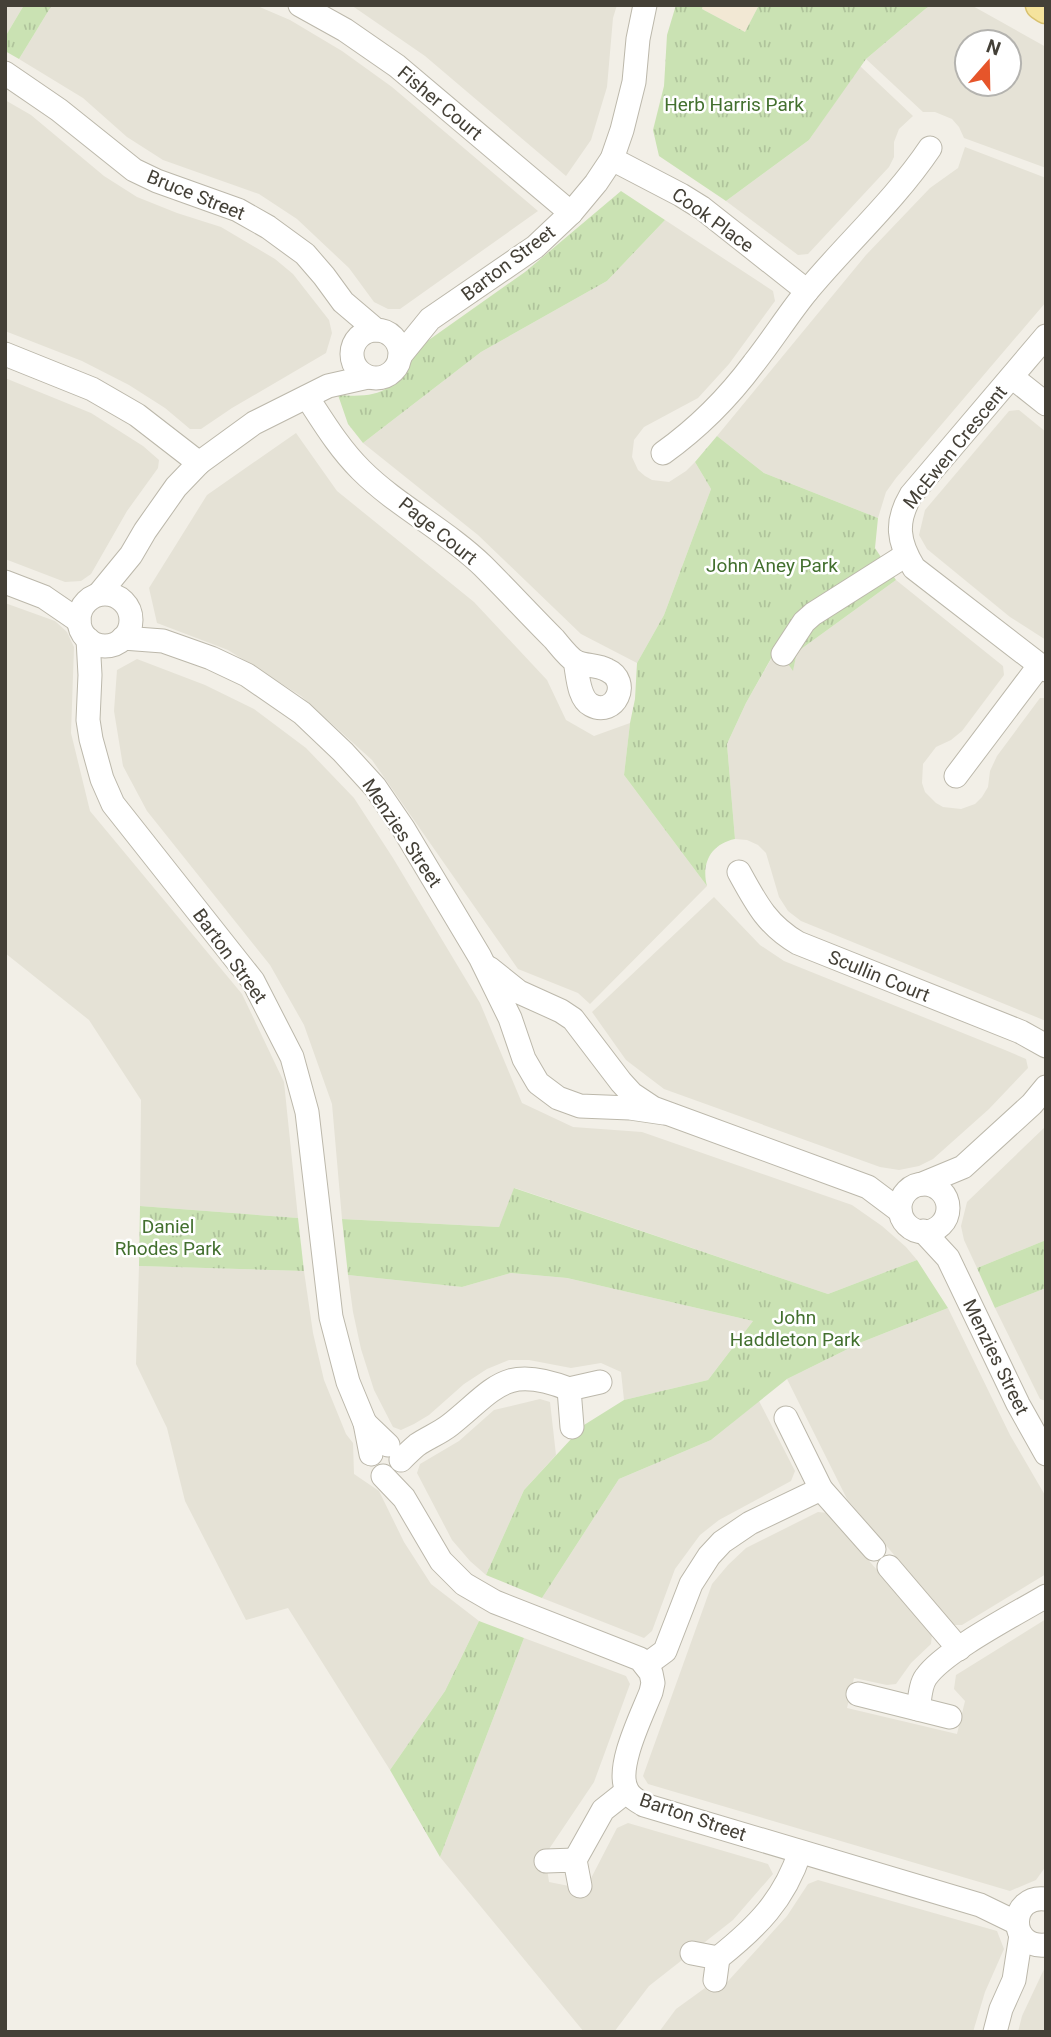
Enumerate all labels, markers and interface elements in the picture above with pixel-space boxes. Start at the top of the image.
north arrow [953,28,1023,98]
text: N [983,34,1004,61]
street label: Fisher Court [393,61,487,145]
park label: Herb Harris Park [664,93,804,116]
street label: Bruce Street [144,165,248,225]
street label: Cook Place [668,183,758,257]
street label: Barton Street [457,220,559,306]
street label: McEwen Crescent [898,381,1012,513]
street label: Page Court [394,492,482,570]
park label: John Aney Park [706,554,838,577]
street label: Menzies Street [357,774,447,892]
street label: Barton Street [188,904,272,1008]
street label: Scullin Court [825,945,933,1007]
park label: Daniel Rhodes Park [115,1215,222,1260]
street label: Menzies Street [958,1295,1034,1419]
park label: John Haddleton Park [730,1306,861,1351]
street label: Barton Street [637,1788,749,1846]

